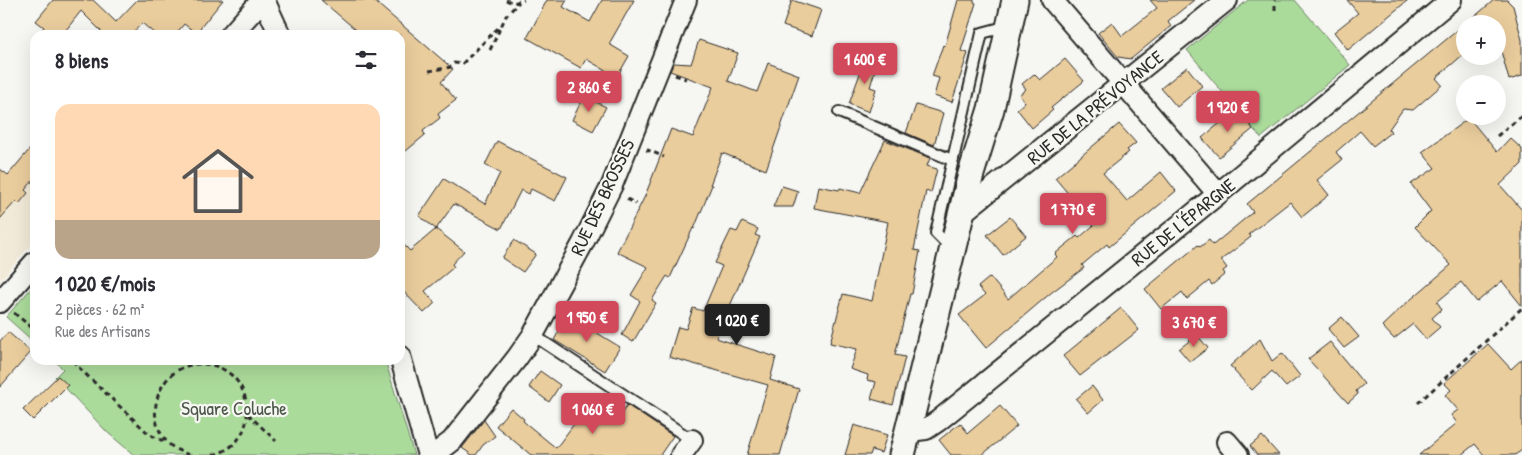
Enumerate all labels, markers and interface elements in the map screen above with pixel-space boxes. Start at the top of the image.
map controls [1456,15,1506,125]
button: + [1456,15,1506,65]
pin: 1 600 € [819,42,911,85]
street label: RUE DE LA PRÉVOYANCE [1021,44,1169,170]
text: 8 biens [55,46,108,75]
icon: filters [352,46,380,74]
text: 1 600 € [844,48,886,70]
pin: 2 860 € [543,70,635,113]
button: − [1456,75,1506,125]
text: 2 860 € [567,76,611,98]
pin: 1 920 € [1182,90,1274,133]
text: 1 920 € [1207,96,1249,118]
street label: RUE DES BROSSES [564,134,640,259]
icon: home [173,136,263,226]
street label: RUE DE L'ÉPARGNE [1126,172,1241,272]
pin: 1 770 € [1027,192,1119,235]
text: 1 770 € [1051,198,1095,220]
text: 1 020 €/mois [55,269,155,298]
text: 2 pièces · 62 m² [55,298,144,320]
pin: 1 950 € [541,300,633,343]
pin: 1 020 € [691,304,783,346]
text: 1 950 € [567,306,607,328]
pin: 3 670 € [1148,306,1240,348]
text: 1 020 € [716,309,758,331]
text: 3 670 € [1172,311,1216,333]
text: Rue des Artisans [55,320,150,342]
pin: 1 060 € [547,392,639,435]
park label: Square Coluche [181,395,287,421]
text: 1 060 € [572,398,614,420]

